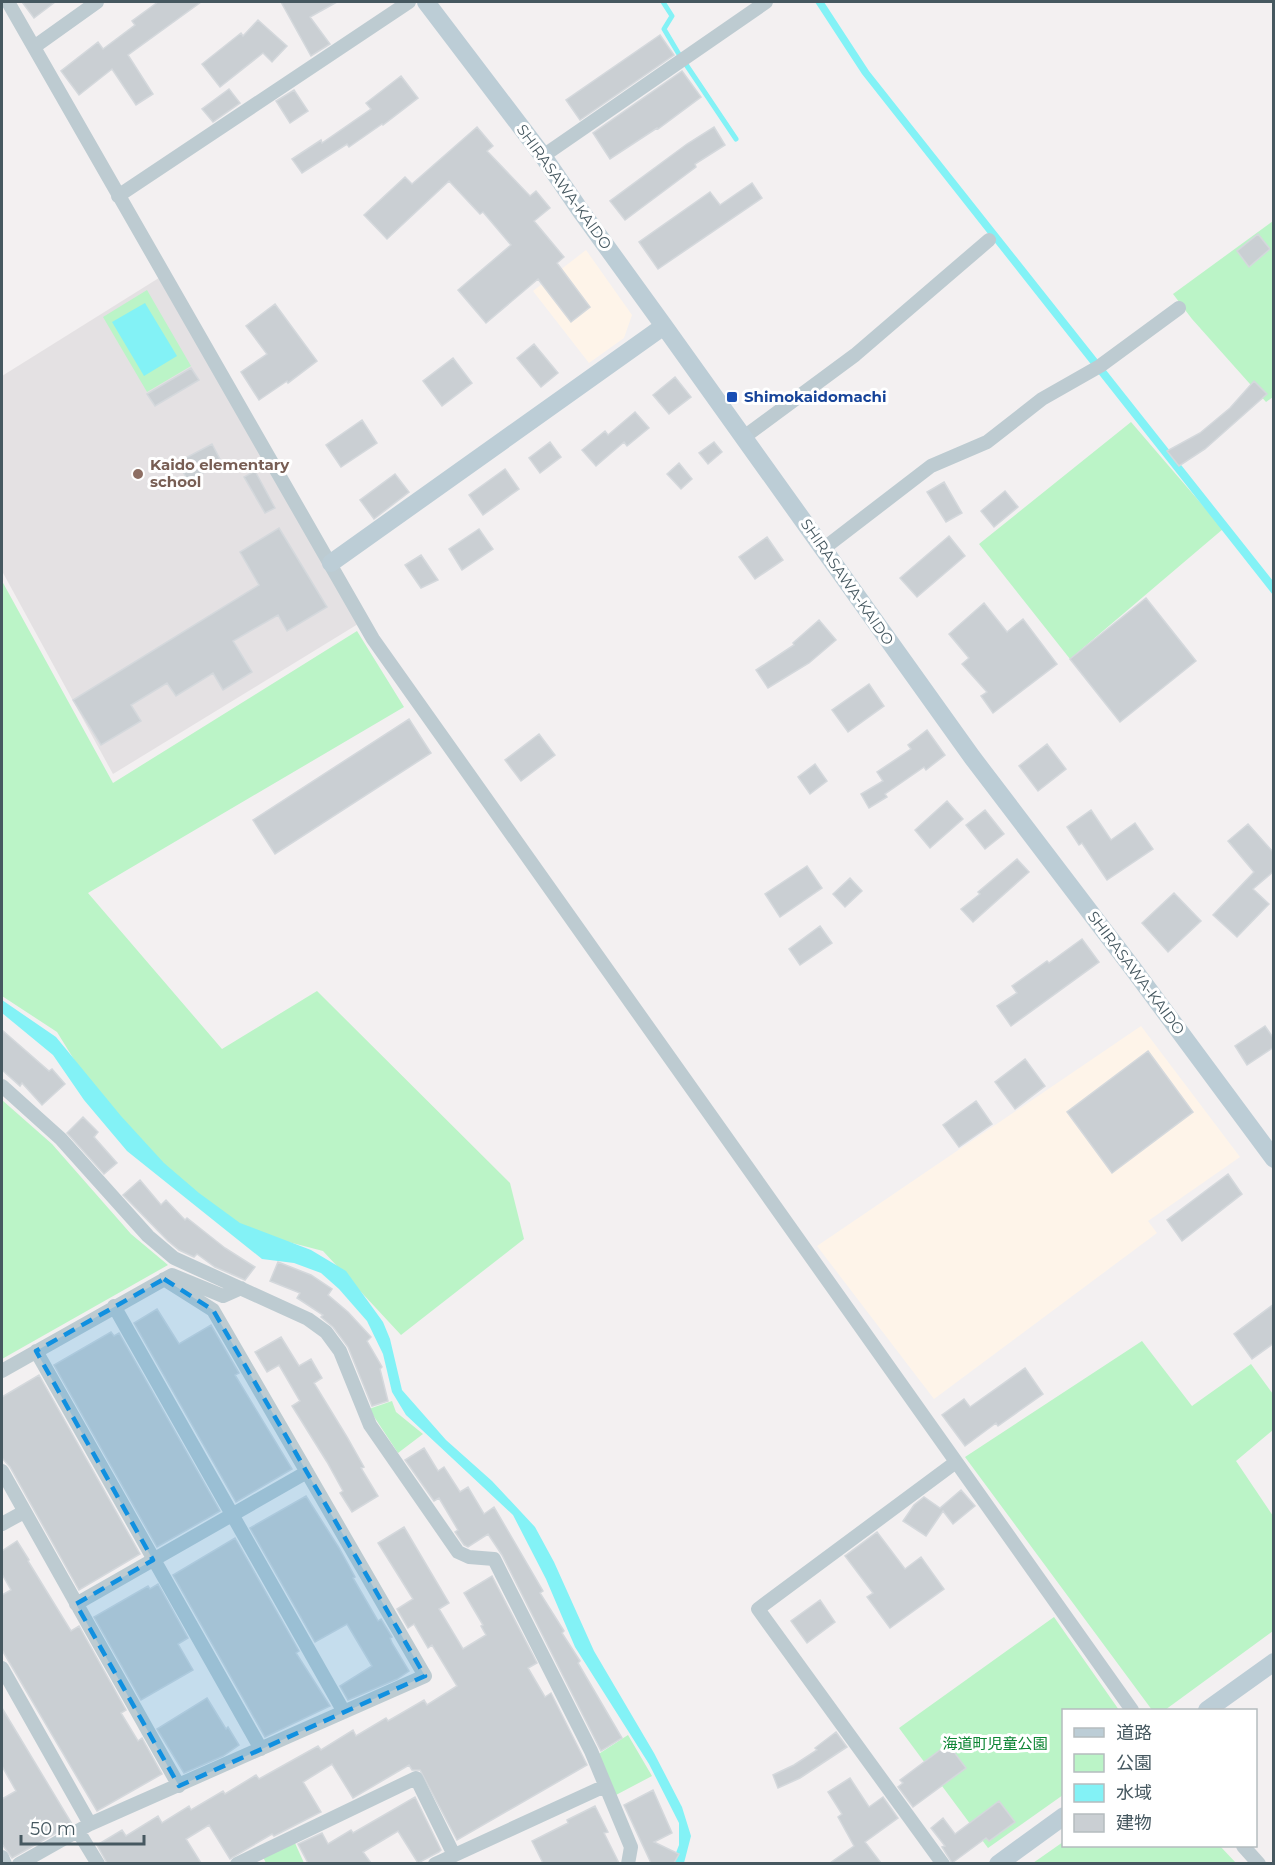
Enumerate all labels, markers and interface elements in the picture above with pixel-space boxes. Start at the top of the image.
street label: SHIRASAWA-KAIDO [513,120,616,253]
place label: Shimokaidomachi [744,387,886,406]
marker: Shimokaidomachi [725,390,739,404]
place label: Kaido elementary school [150,455,290,491]
marker: Kaido elementary school [131,467,145,481]
street label: SHIRASAWA-KAIDO [797,515,898,649]
street label: SHIRASAWA-KAIDO [1084,907,1189,1038]
legend [1062,1709,1257,1847]
text: 道路 [1116,1722,1152,1744]
park label: 海道町児童公園 [942,1734,1048,1753]
text: 公園 [1116,1752,1152,1774]
text: 水域 [1116,1782,1152,1804]
scale bar [21,1808,144,1846]
text: 建物 [1116,1812,1152,1834]
text: 50 m [30,1818,76,1840]

